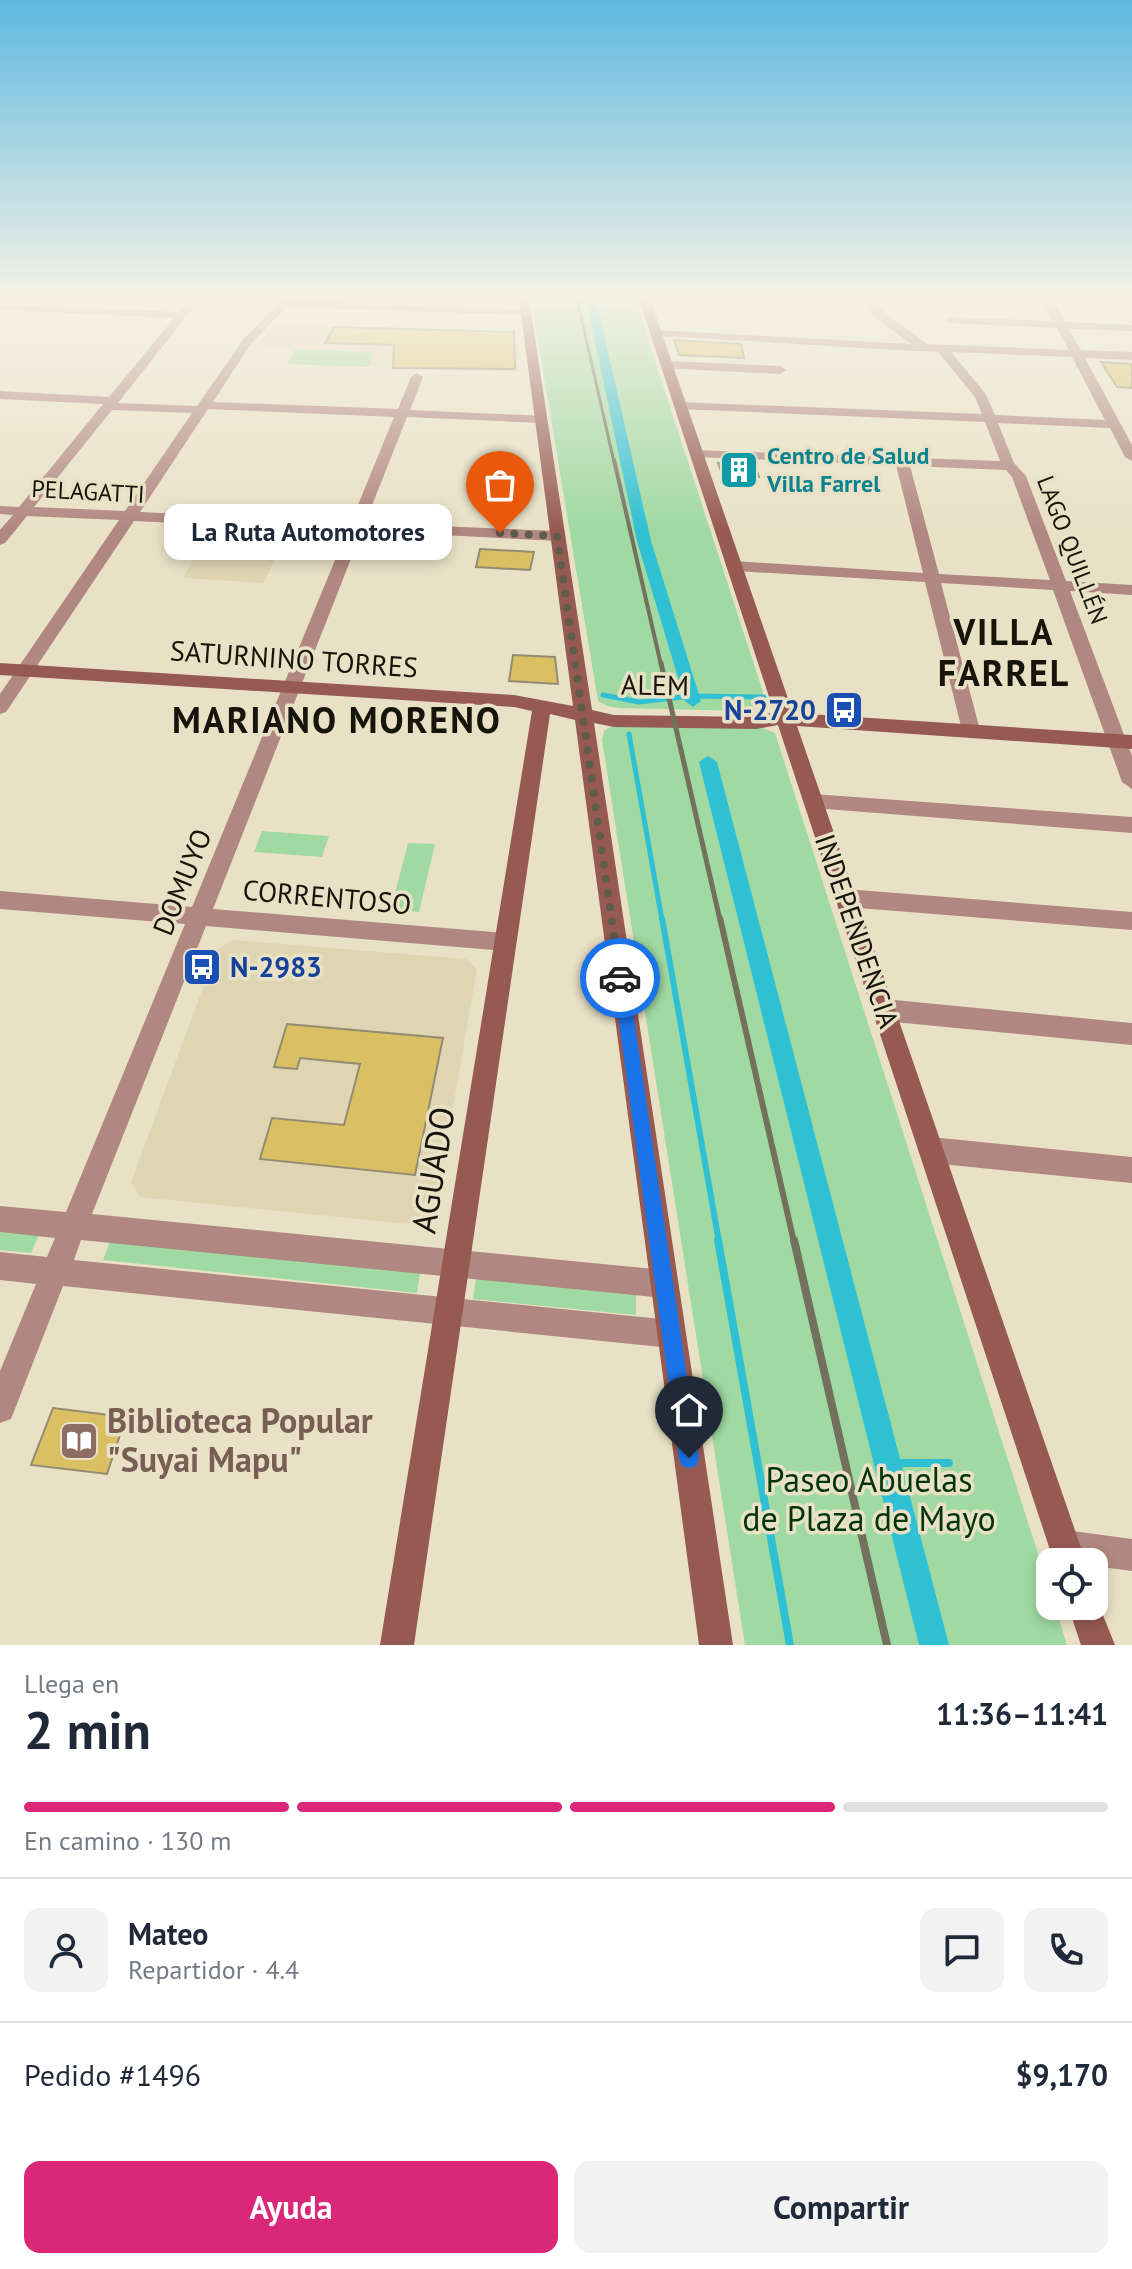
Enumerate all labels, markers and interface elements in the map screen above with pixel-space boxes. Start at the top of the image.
place label: Centro de Salud Villa Farrel [766,440,929,499]
building icon: Centro de Salud Villa Farrel [718,449,760,491]
pin [466,451,534,533]
icon: bag [478,463,522,507]
street label: LAGO QUILLÉN [1030,471,1115,628]
street label: PELAGATTI [31,473,146,510]
callout: La Ruta Automotores [164,505,452,561]
text: La Ruta Automotores [191,515,425,548]
district label: VILLA FARREL [938,608,1070,696]
street label: SATURNINO TORRES [169,631,419,686]
street label: ALEM [621,665,689,704]
bus stop icon: N-2720 [823,689,865,731]
place label: N-2720 [724,691,816,728]
district label: MARIANO MORENO [172,696,502,743]
street label: DOMUYO [143,823,220,940]
street label: INDEPENDENCIA [807,829,908,1033]
street label: CORRENTOSO [241,871,413,922]
courier [580,938,660,1018]
bus stop icon: N-2983 [181,946,223,988]
place label: N-2983 [230,948,322,985]
icon: car [598,956,642,1000]
street label: AGUADO [400,1103,464,1236]
pin [655,1376,723,1458]
icon: home [667,1388,711,1432]
place label: Biblioteca Popular "Suyai Mapu" [107,1398,373,1481]
library icon: Biblioteca Popular "Suyai Mapu" [58,1420,100,1462]
park label: Paseo Abuelas de Plaza de Mayo [742,1457,996,1540]
map controls [1036,1548,1108,1620]
button: locate [1036,1548,1108,1620]
text: Llega en [24,1667,119,1700]
text: 11:36–11:41 [936,1694,1108,1733]
text: 2 min [24,1696,151,1763]
text: En camino · 130 m [24,1824,231,1857]
button: person [24,1908,108,1992]
button: chat [920,1908,1004,1992]
button: phone [1024,1908,1108,1992]
text: Mateo [128,1914,208,1953]
text: Repartidor · 4.4 [128,1953,299,1986]
text: Pedido #1496 [24,2055,201,2094]
text: $9,170 [1015,2055,1108,2094]
button: Ayuda [24,2161,558,2253]
button: Compartir [574,2161,1108,2253]

